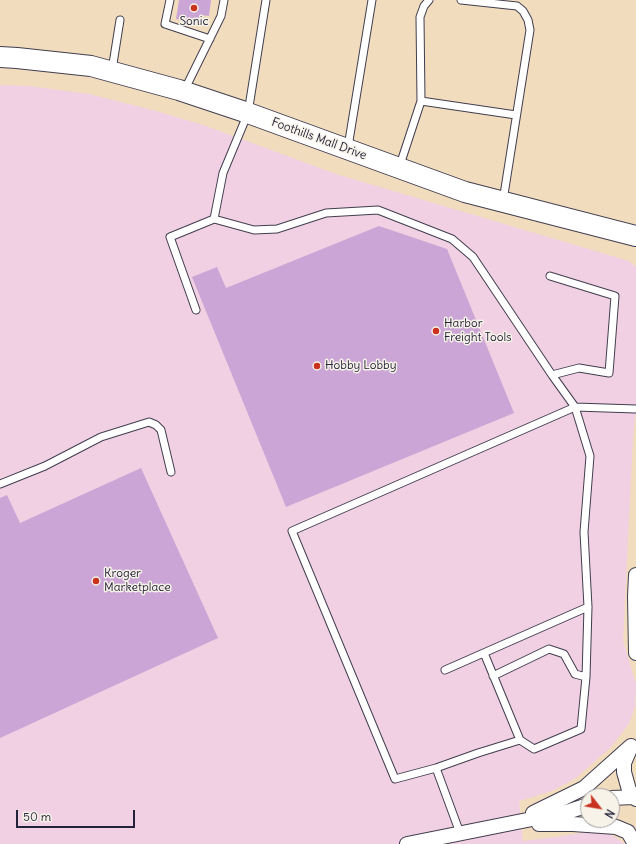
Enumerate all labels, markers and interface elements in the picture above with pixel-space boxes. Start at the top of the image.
marker: Sonic [189,3,199,13]
place label: Sonic [179,15,209,29]
street label: Foothills Mall Drive [269,115,369,163]
place label: Harbor Freight Tools [444,317,512,345]
marker: Harbor Freight Tools [431,326,441,336]
place label: Hobby Lobby [325,359,396,373]
marker: Hobby Lobby [312,361,322,371]
place label: Kroger Marketplace [104,567,171,595]
marker: Kroger Marketplace [91,576,101,586]
north arrow [580,788,620,828]
scale bar [18,802,137,828]
text: N [601,807,617,821]
text: 50 m [23,809,51,824]

